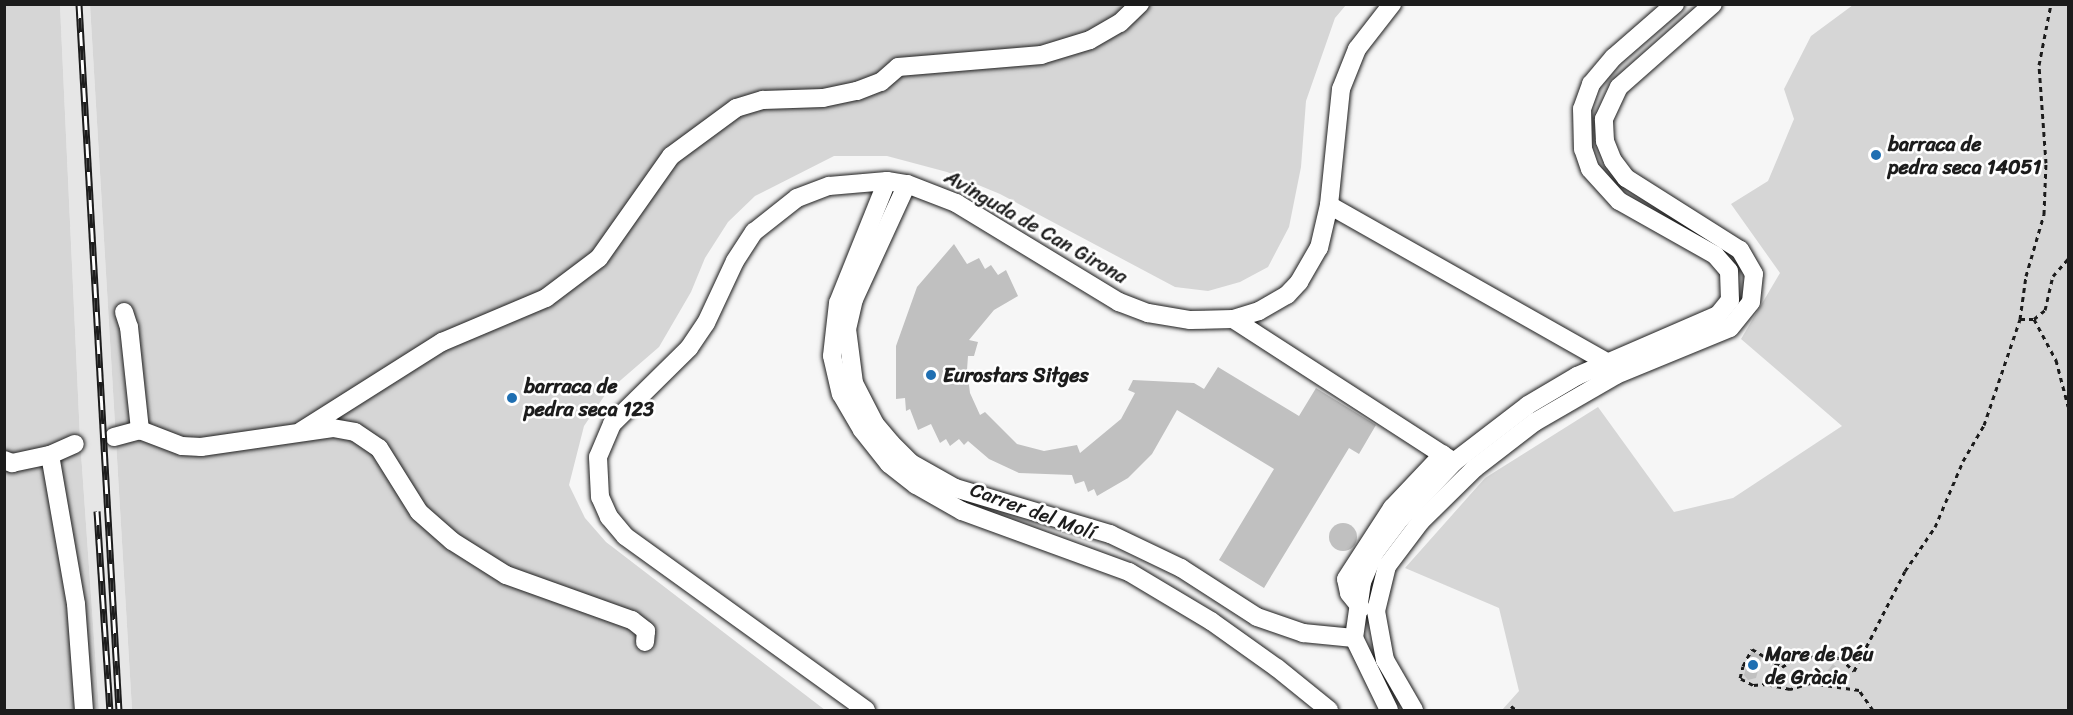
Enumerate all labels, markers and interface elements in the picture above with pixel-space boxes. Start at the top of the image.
place label: barraca de pedra seca 14051 [1888,132,2042,179]
marker: barraca de pedra seca 14051 [1869,148,1883,162]
street label: Avinguda de Can Girona [940,165,1132,289]
place label: Eurostars Sitges [943,363,1088,387]
marker: Eurostars Sitges [924,368,938,382]
place label: barraca de pedra seca 123 [524,374,655,421]
marker: barraca de pedra seca 123 [505,391,519,405]
street label: Carrer del Molí [967,477,1099,545]
place label: Mare de Déu de Gràcia [1765,642,1874,689]
marker: Mare de Déu de Gràcia [1746,658,1760,672]

